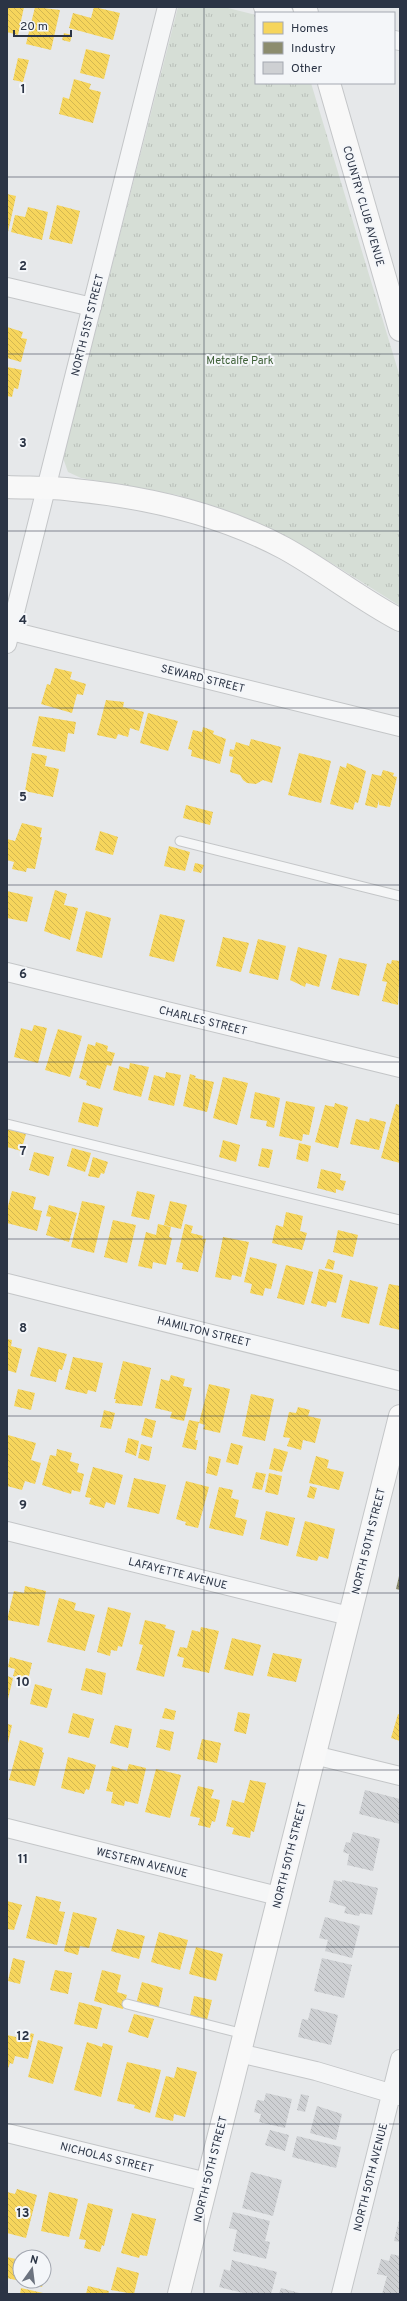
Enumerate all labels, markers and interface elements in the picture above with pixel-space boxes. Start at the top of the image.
scale bar [14,12,71,38]
legend [255,12,395,84]
text: 20 m [20,19,48,35]
text: Homes [291,21,328,37]
text: Industry [291,41,336,57]
text: Other [291,61,323,77]
text: 1 [20,82,26,98]
street label: COUNTRY CLUB AVENUE [339,144,387,268]
text: 2 [19,259,27,275]
street label: NORTH 51ST STREET [68,273,107,378]
park label: Metcalfe Park [206,354,274,368]
text: 3 [19,436,27,452]
text: 4 [19,613,27,629]
street label: SEWARD STREET [159,662,246,696]
text: 5 [19,790,27,806]
text: 6 [19,967,27,983]
street label: CHARLES STREET [157,1003,248,1039]
text: 7 [20,1144,27,1160]
street label: HAMILTON STREET [156,1314,252,1350]
text: 8 [19,1321,27,1337]
street label: NORTH 50TH STREET [349,1487,389,1596]
text: 9 [19,1498,27,1514]
street label: LAFAYETTE AVENUE [127,1555,229,1593]
text: 10 [16,1675,30,1691]
street label: NORTH 50TH STREET [270,1801,310,1910]
street label: WESTERN AVENUE [94,1845,189,1881]
text: 11 [18,1852,28,1868]
text: 12 [16,2029,30,2045]
street label: NORTH 50TH STREET [191,2115,231,2224]
street label: NORTH 50TH AVENUE [351,2122,391,2233]
street label: NICHOLAS STREET [59,2140,155,2176]
text: 13 [17,2206,30,2222]
north arrow [12,2249,52,2289]
text: N [29,2253,40,2268]

